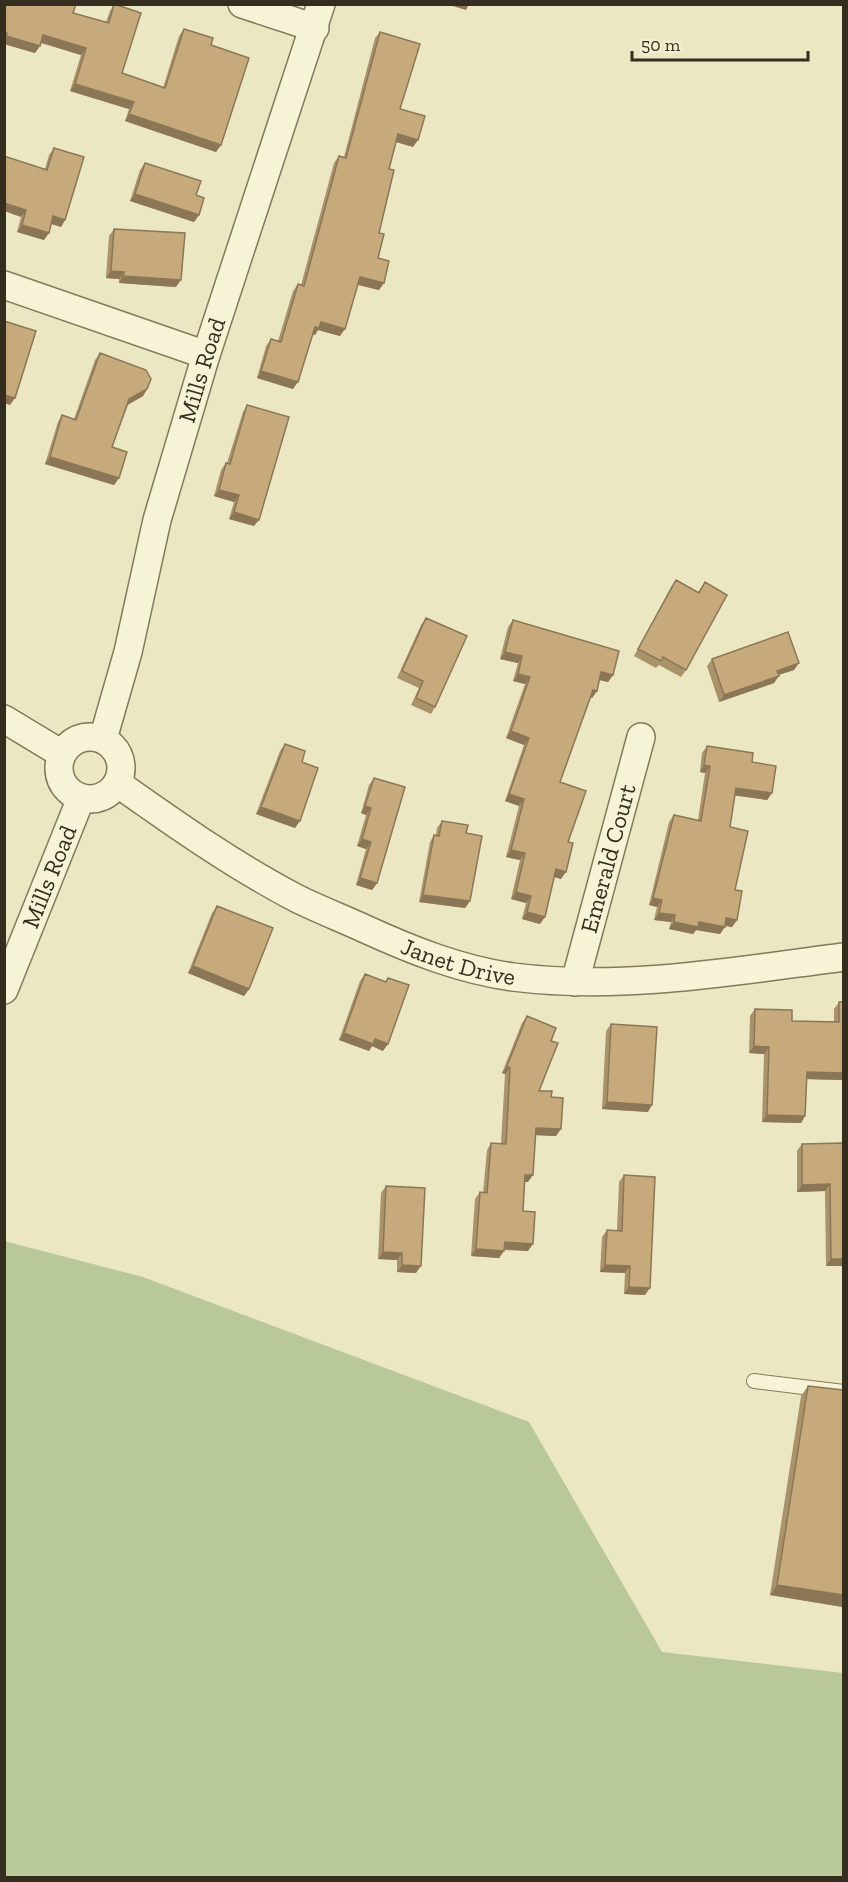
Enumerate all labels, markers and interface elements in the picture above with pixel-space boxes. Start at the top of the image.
scale bar [632,24,808,62]
text: 50 m [641,34,681,56]
street label: Mills Road [172,314,231,426]
street label: Emerald Court [574,780,642,936]
street label: Mills Road [15,821,83,932]
street label: Janet Drive [397,931,517,991]

